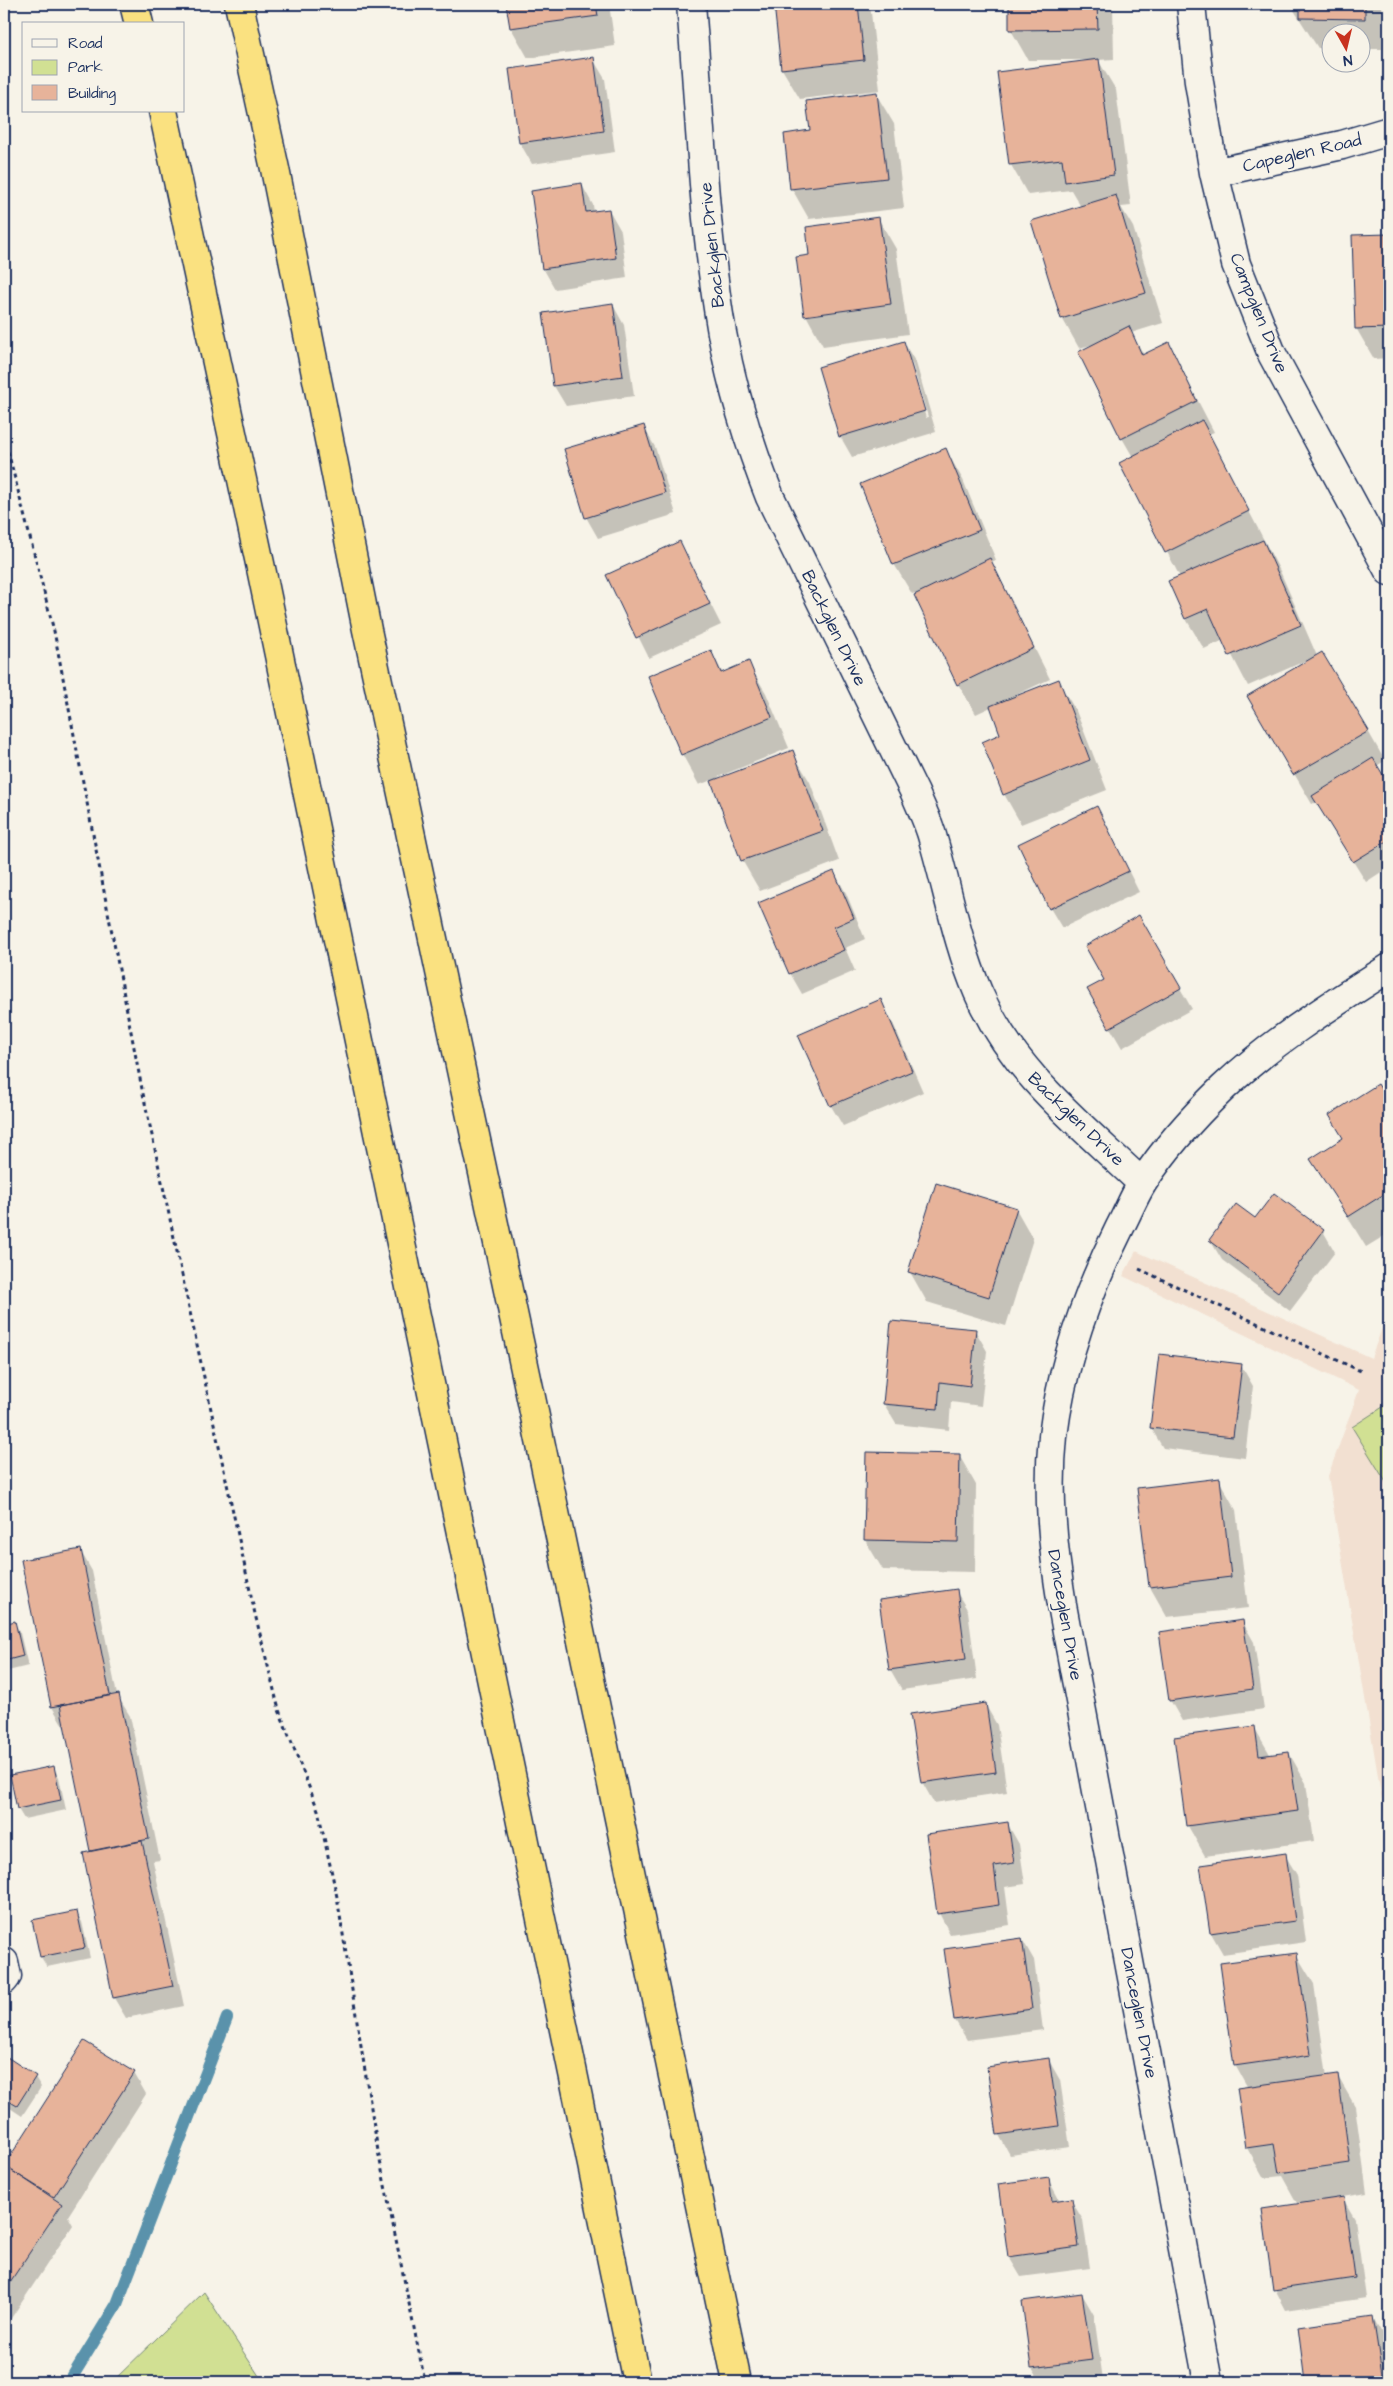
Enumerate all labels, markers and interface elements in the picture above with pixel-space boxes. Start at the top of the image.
legend [22,22,185,112]
north arrow [1320,22,1370,72]
text: Road [68,33,103,54]
text: N [1342,49,1353,70]
text: Park [68,57,103,78]
text: Building [68,83,116,105]
street label: Capeglen Road [1240,127,1364,180]
street label: Backglen Drive [693,181,732,309]
street label: Campglen Drive [1223,249,1295,377]
street label: Backglen Drive [794,566,873,691]
street label: Backglen Drive [1021,1066,1130,1173]
street label: Danceglen Drive [1040,1548,1089,1683]
street label: Danceglen Drive [1113,1946,1164,2081]

